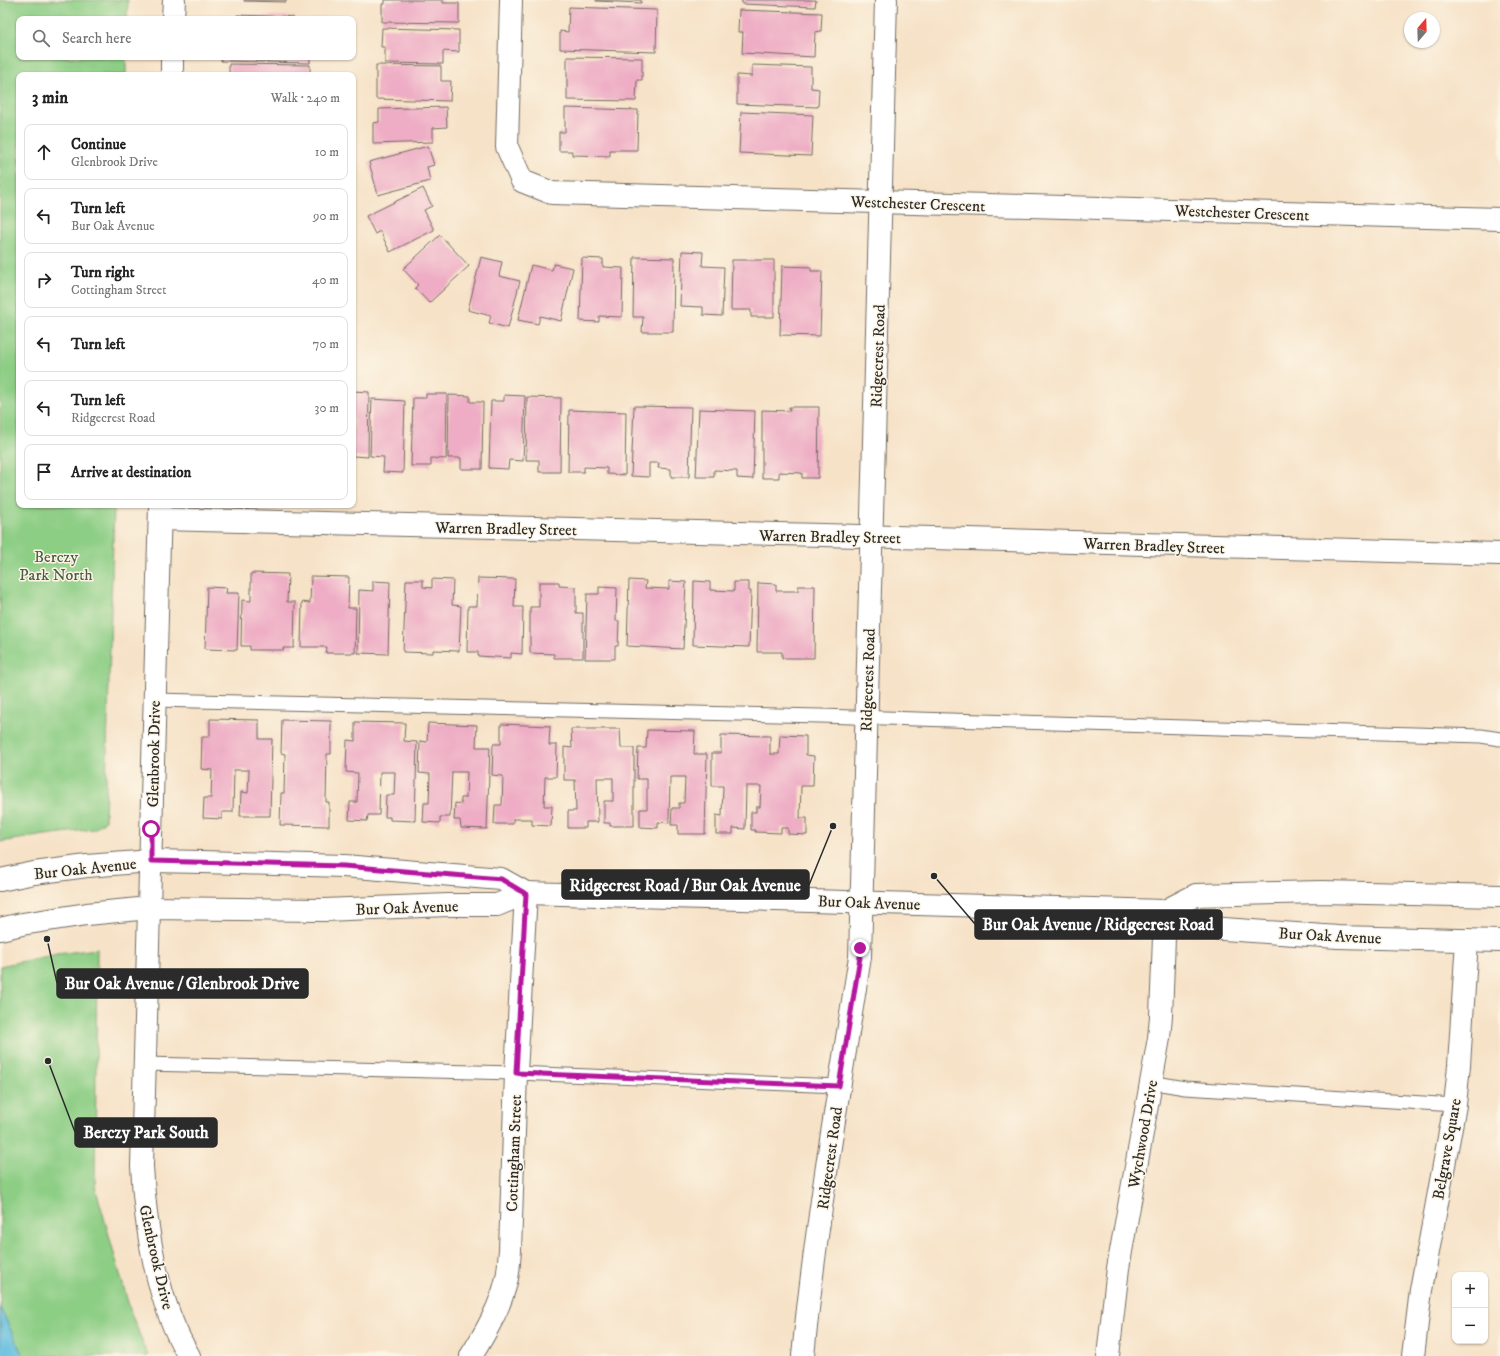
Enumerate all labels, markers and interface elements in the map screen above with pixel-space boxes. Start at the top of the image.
north arrow [1404,12,1440,48]
search box [16,16,356,60]
icon: search [30,27,52,49]
text: Search here [62,29,131,48]
text: 3 min [32,87,68,109]
text: Walk · 240 m [271,90,340,106]
text: Continue [71,135,126,154]
icon: ahead [33,141,55,163]
text: 10 m [315,144,339,160]
text: Glenbrook Drive [71,154,158,170]
street label: Westchester Crescent [849,192,986,216]
text: Turn left [71,199,125,218]
street label: Westchester Crescent [1173,201,1310,225]
icon: left [33,205,55,227]
text: 90 m [313,208,339,224]
text: Bur Oak Avenue [71,218,155,234]
text: Turn right [71,263,134,282]
icon: right [33,269,55,291]
text: 40 m [312,272,339,288]
text: Cottingham Street [71,282,166,298]
street label: Ridgecrest Road [866,304,890,408]
icon: left [33,333,55,355]
text: Turn left [71,335,125,354]
text: 70 m [313,336,339,352]
text: Turn left [71,391,125,410]
icon: left [33,397,55,419]
text: 30 m [315,400,339,416]
text: Ridgecrest Road [71,410,155,426]
icon: arrive [33,461,55,483]
text: Arrive at destination [71,463,191,482]
street label: Warren Bradley Street [434,518,577,540]
street label: Warren Bradley Street [758,526,901,548]
street label: Warren Bradley Street [1082,533,1225,558]
park label: Berczy Park North [19,547,93,585]
street label: Ridgecrest Road [856,628,880,732]
street label: Glenbrook Drive [143,700,165,808]
route start [142,820,160,838]
street label: Bur Oak Avenue [33,854,138,884]
callout: Ridgecrest Road / Bur Oak Avenue [562,870,809,899]
text: Ridgecrest Road / Bur Oak Avenue [569,875,801,897]
street label: Bur Oak Avenue [817,891,921,915]
street label: Bur Oak Avenue [355,896,459,920]
callout: Bur Oak Avenue / Ridgecrest Road [975,910,1222,939]
text: Bur Oak Avenue / Ridgecrest Road [982,914,1214,936]
street label: Bur Oak Avenue [1278,923,1382,949]
route end [851,939,869,957]
callout: Bur Oak Avenue / Glenbrook Drive [57,969,308,998]
text: Bur Oak Avenue / Glenbrook Drive [65,973,299,995]
street label: Wychwood Drive [1123,1078,1162,1191]
street label: Cottingham Street [502,1094,526,1212]
street label: Belgrave Square [1428,1097,1466,1201]
street label: Ridgecrest Road [813,1105,847,1211]
callout: Berczy Park South [75,1118,217,1147]
text: Berczy Park South [83,1122,209,1144]
street label: Glenbrook Drive [134,1203,178,1312]
map controls [1452,1272,1488,1344]
button: + [1452,1272,1488,1308]
button: − [1452,1308,1488,1344]

